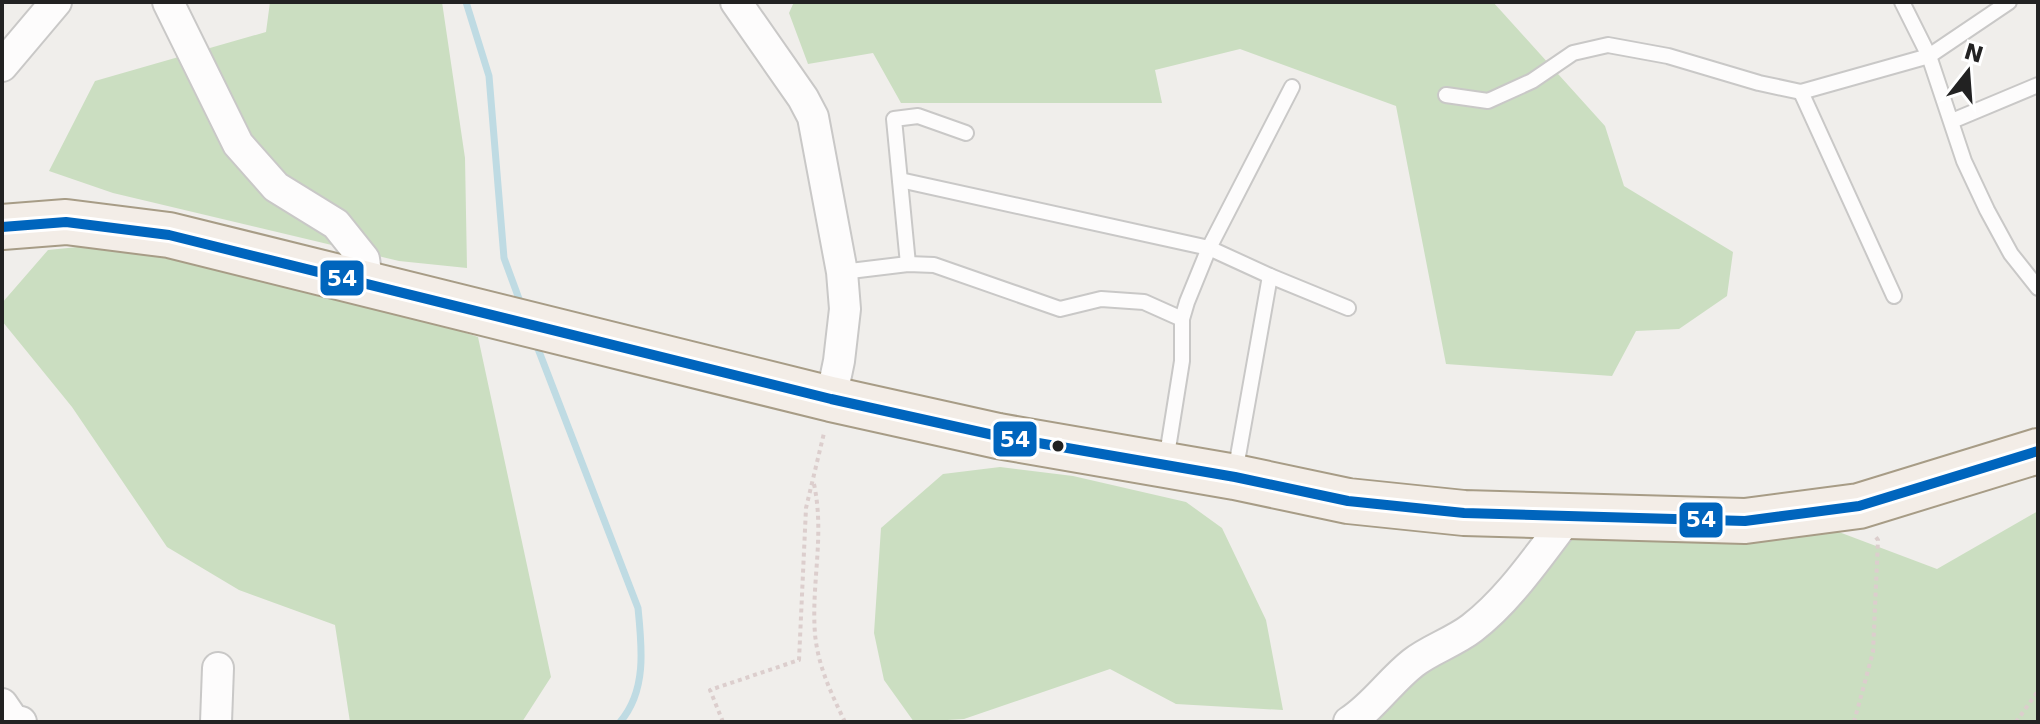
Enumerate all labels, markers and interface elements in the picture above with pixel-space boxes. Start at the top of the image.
north arrow [1928,32,2008,112]
text: N [1961,39,1986,68]
line badge: 54 [319,259,365,297]
text: 54 [327,266,357,291]
line badge: 54 [992,420,1038,458]
text: 54 [1000,427,1030,452]
unlabelled marker [1050,438,1066,454]
line badge: 54 [1678,501,1724,539]
text: 54 [1686,507,1716,532]

